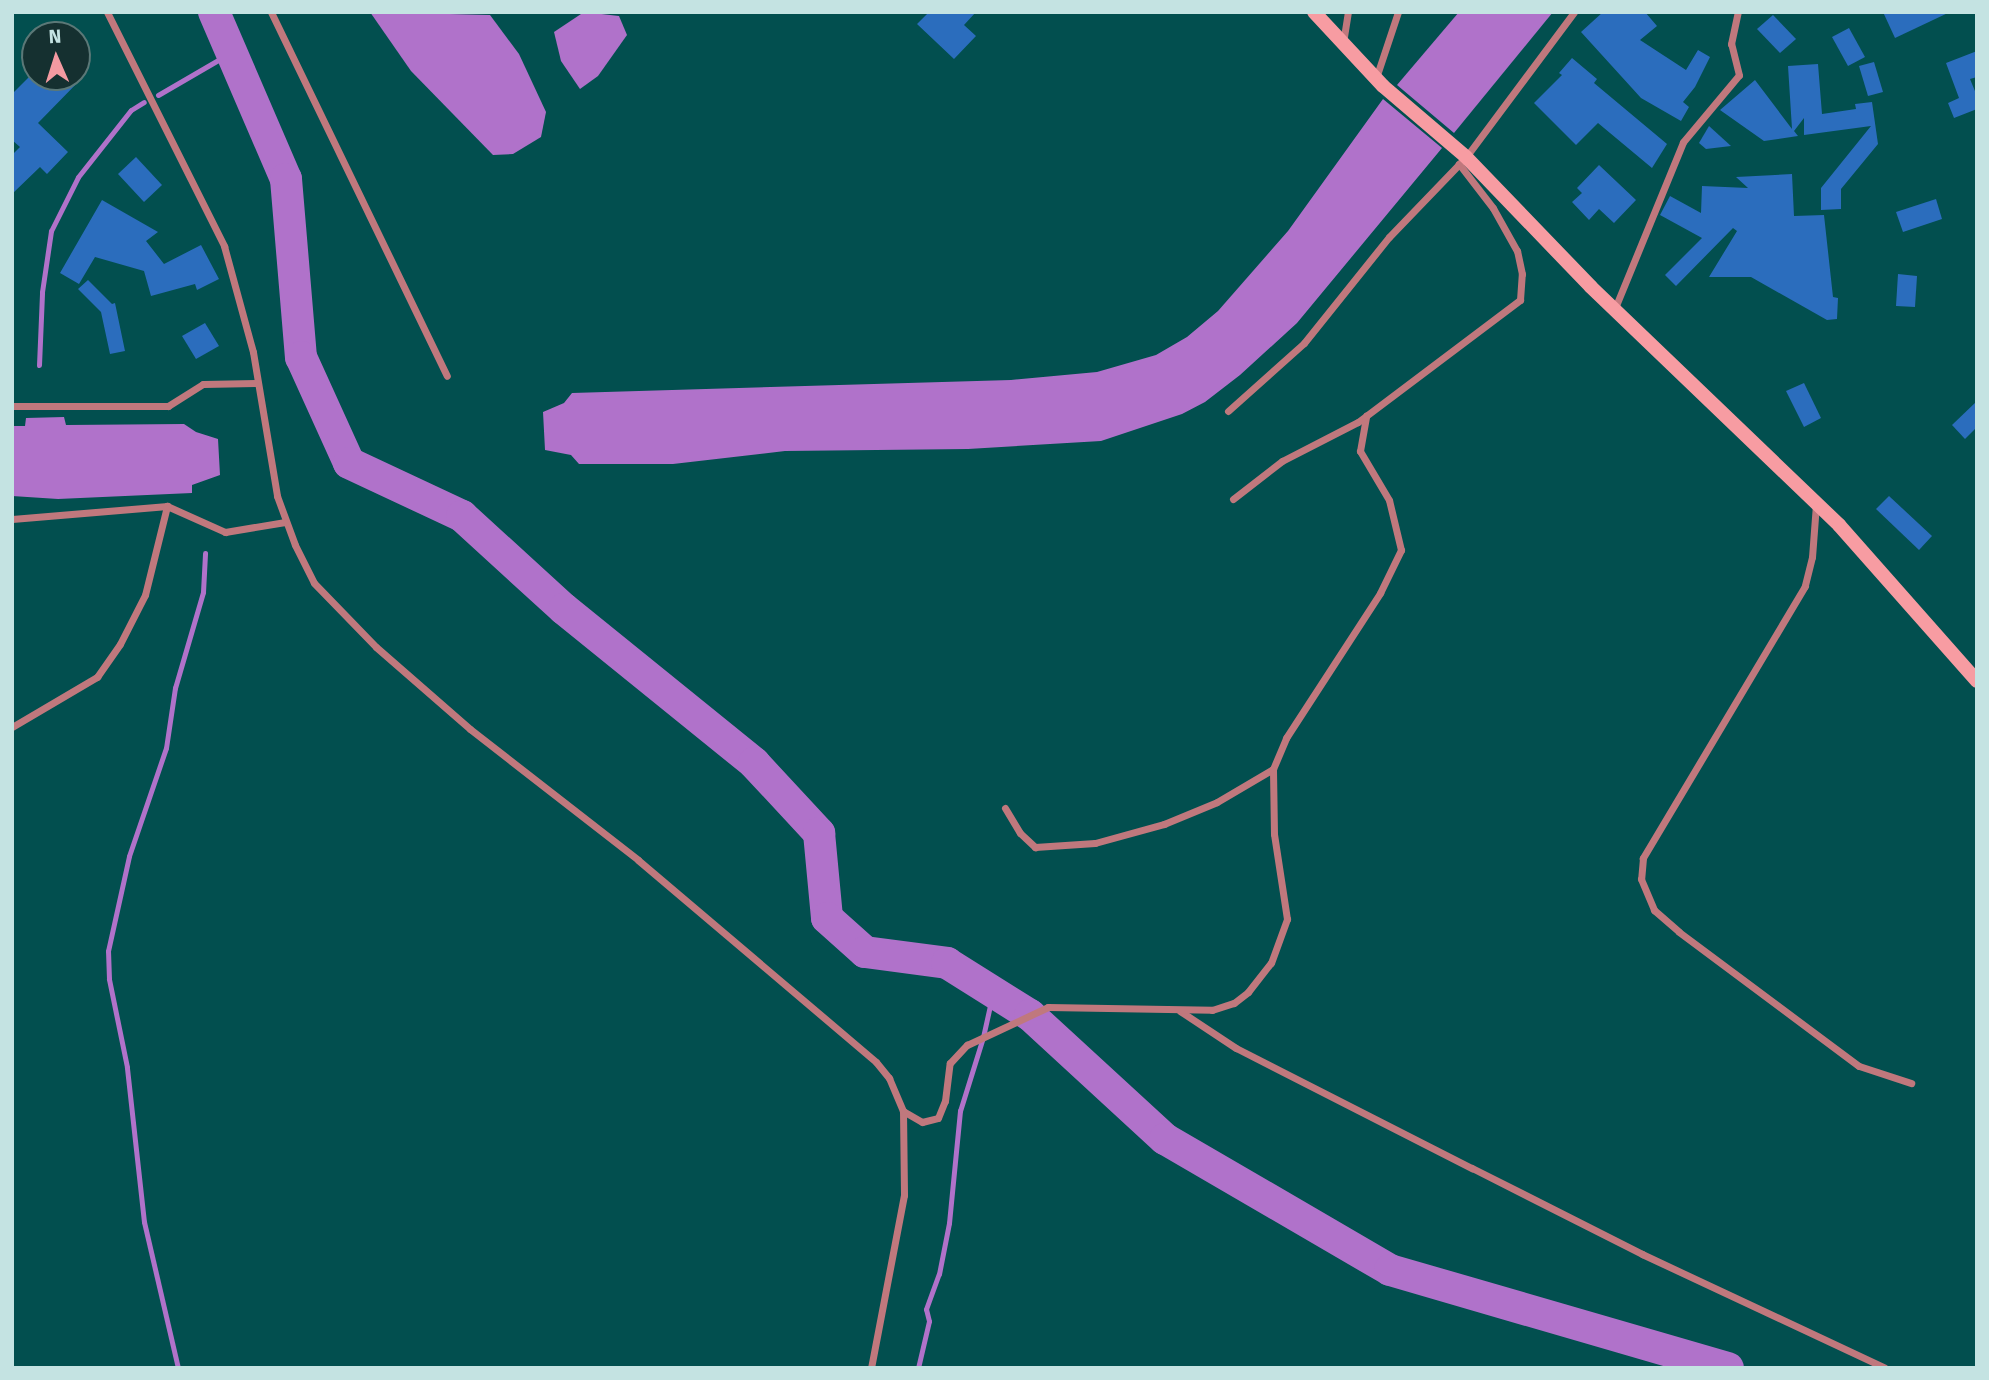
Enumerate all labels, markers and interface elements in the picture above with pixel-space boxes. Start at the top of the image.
north arrow [21,21,91,91]
text: N [48,25,62,48]

